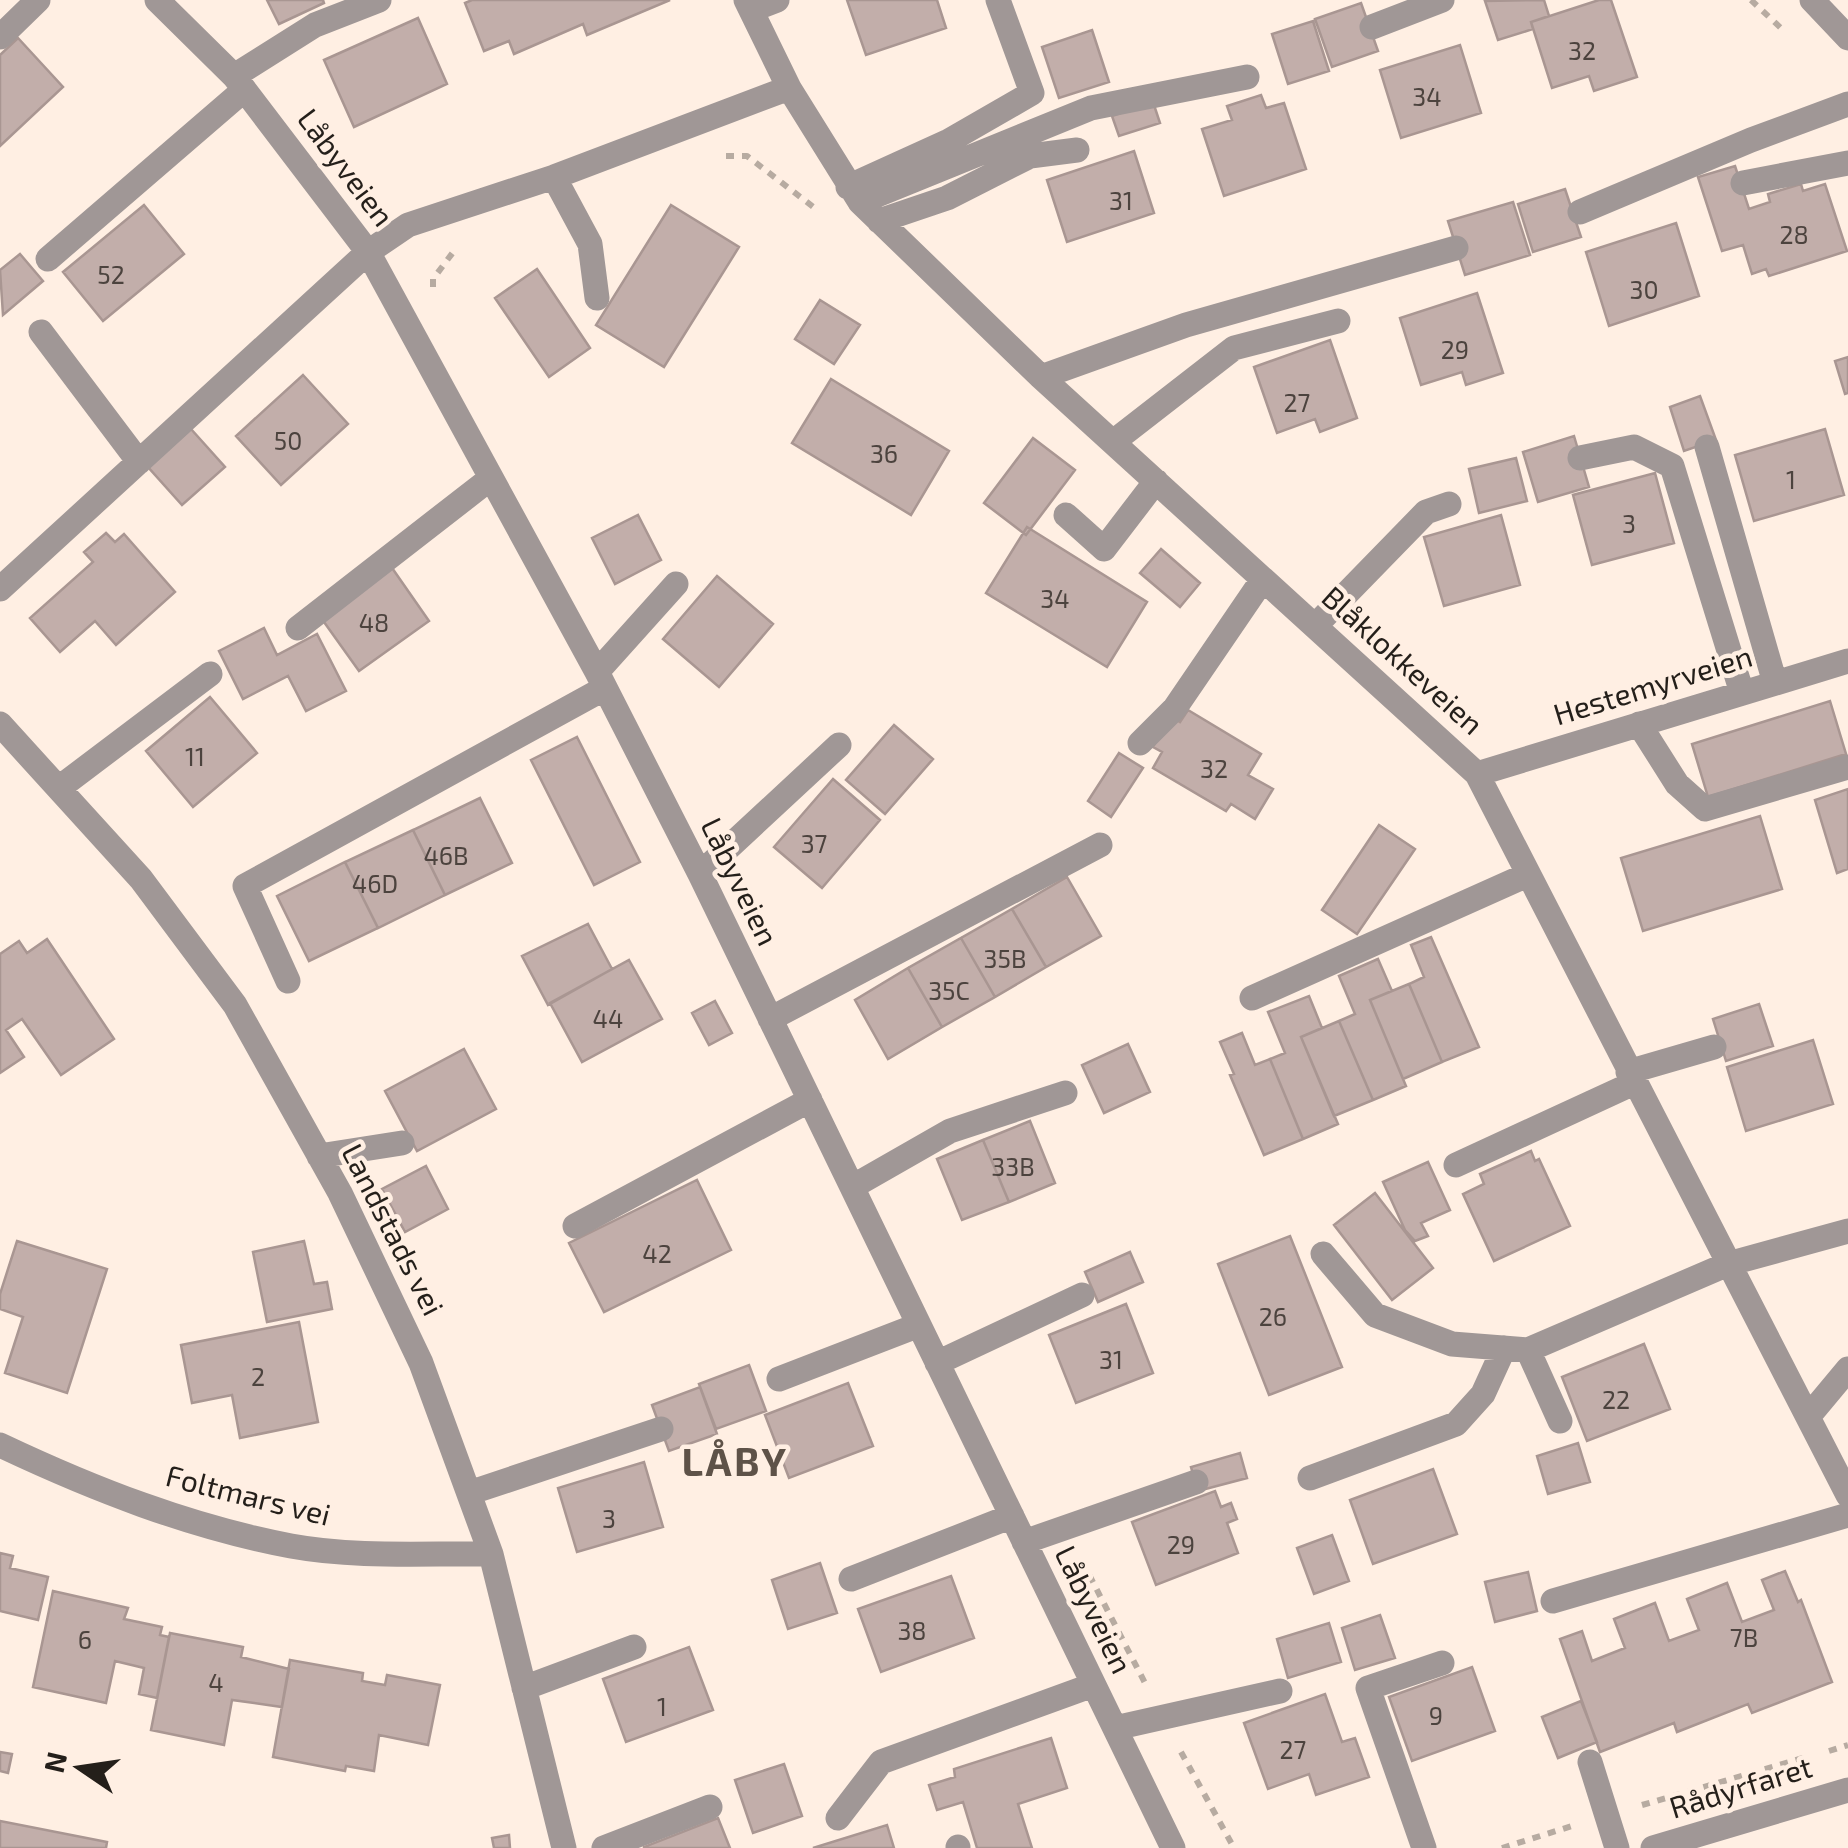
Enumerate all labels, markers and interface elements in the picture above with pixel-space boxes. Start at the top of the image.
house number: 32 [1568,35,1596,65]
house number: 34 [1412,81,1442,111]
street label: Låbyveien [291,101,402,233]
house number: 31 [1109,185,1133,215]
house number: 28 [1779,219,1809,249]
house number: 52 [97,259,125,289]
house number: 30 [1630,274,1658,304]
house number: 29 [1441,334,1469,364]
house number: 27 [1284,387,1311,417]
house number: 50 [274,425,302,455]
house number: 36 [870,438,898,468]
house number: 1 [1786,464,1796,494]
house number: 3 [1622,508,1636,538]
street label: Blåklokkeveien [1315,578,1491,741]
house number: 34 [1040,583,1070,613]
house number: 48 [359,607,389,637]
street label: Hestemyrveien [1549,637,1756,731]
house number: 11 [185,741,205,771]
house number: 32 [1200,753,1228,783]
street label: Låbyveien [694,811,787,951]
house number: 37 [801,828,828,858]
house number: 46B [423,840,469,870]
house number: 46D [352,868,398,898]
house number: 35B [984,943,1026,973]
house number: 35C [928,975,970,1005]
house number: 44 [593,1003,623,1033]
street label: Landstads vei [335,1137,452,1321]
house number: 33B [991,1151,1035,1181]
house number: 42 [642,1238,672,1268]
house number: 26 [1259,1301,1287,1331]
house number: 31 [1099,1344,1123,1374]
house number: 2 [251,1361,265,1391]
house number: 22 [1602,1384,1630,1414]
district label: LÅBY [682,1436,789,1484]
street label: Foltmars vei [163,1456,334,1532]
house number: 3 [602,1503,616,1533]
house number: 29 [1167,1529,1195,1559]
street label: Låbyveien [1048,1539,1141,1679]
house number: 38 [897,1615,927,1645]
house number: 7B [1730,1622,1758,1652]
house number: 6 [78,1624,92,1654]
house number: 4 [208,1667,224,1697]
house number: 1 [657,1691,667,1721]
house number: 9 [1429,1700,1443,1730]
north arrow [30,1718,130,1818]
house number: 27 [1280,1734,1307,1764]
street label: Rådyrfaret [1665,1747,1816,1825]
text: N [36,1748,74,1776]

